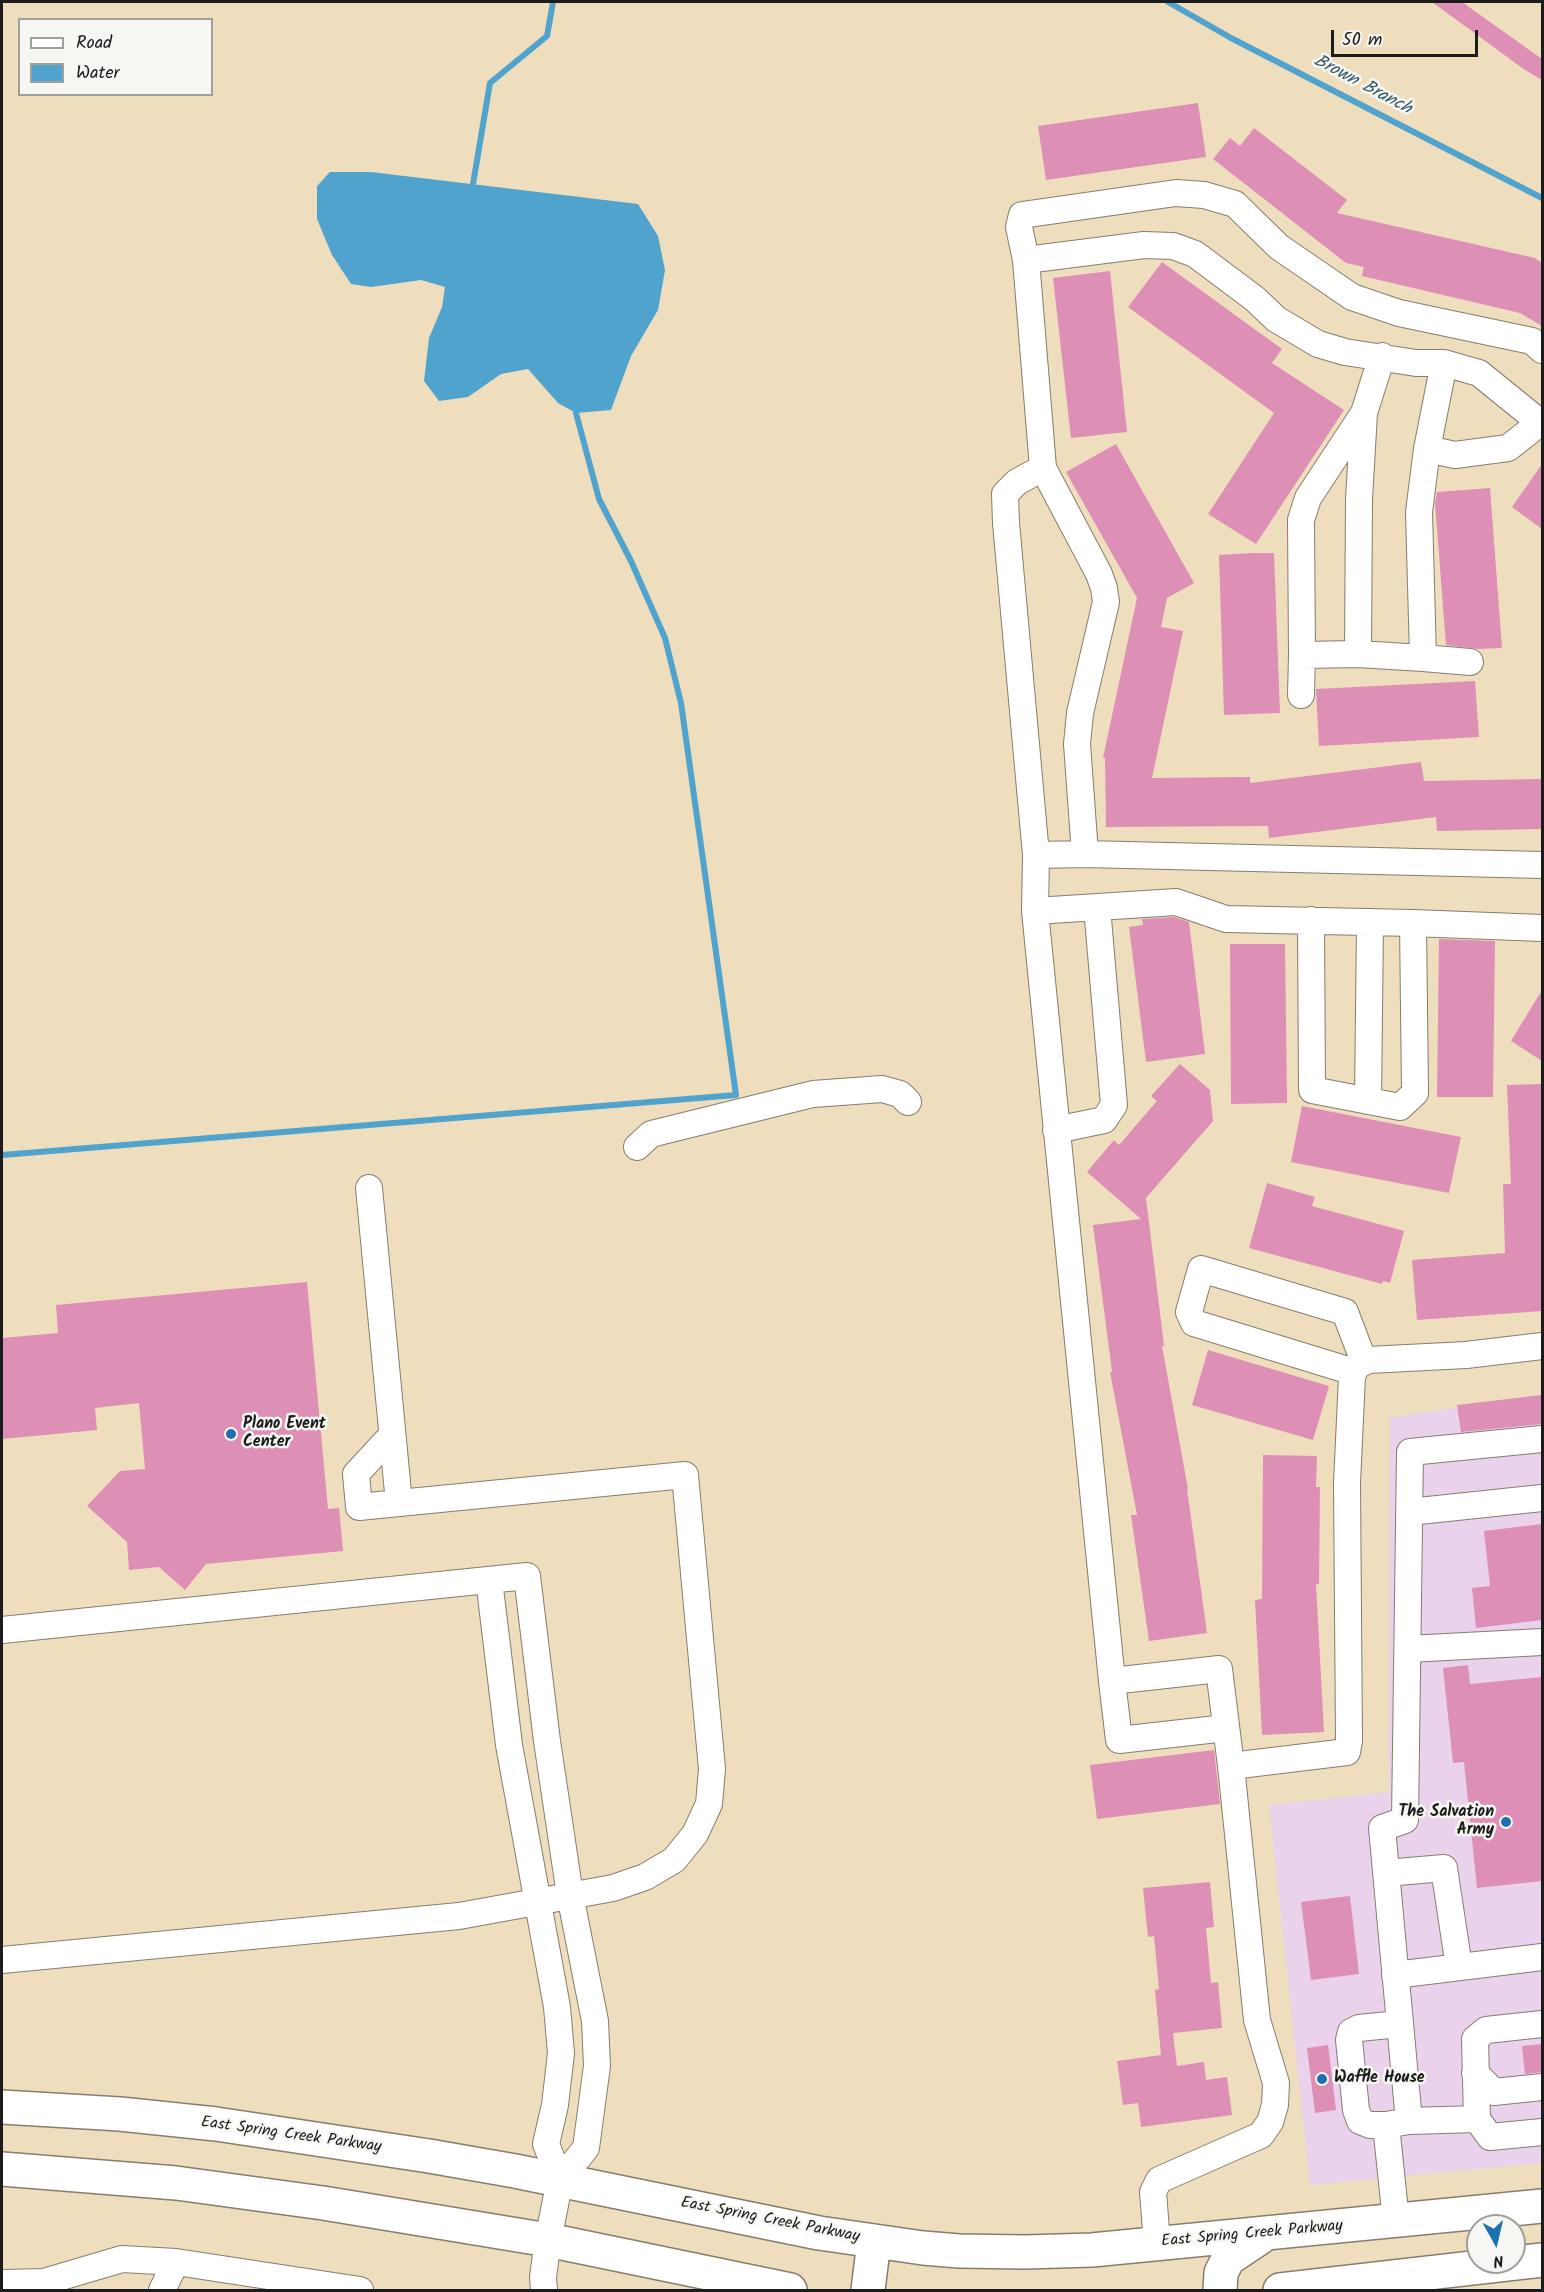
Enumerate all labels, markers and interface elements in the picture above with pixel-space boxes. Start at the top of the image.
legend [18,18,213,96]
scale bar [1334,18,1481,56]
text: 50 m [1342,26,1382,55]
text: Road [76,29,112,58]
water label: Brown Branch [1309,51,1415,121]
text: Water [76,59,120,88]
place label: Plano Event Center [243,1415,326,1453]
marker: Plano Event Center [224,1427,238,1441]
place label: The Salvation Army [1399,1803,1494,1841]
marker: The Salvation Army [1499,1815,1513,1829]
place label: Waffle House [1334,2069,1425,2089]
marker: Waffle House [1315,2072,1329,2086]
street label: East Spring Creek Parkway [200,2114,382,2158]
street label: East Spring Creek Parkway [679,2194,861,2248]
north arrow [1466,2214,1526,2274]
street label: East Spring Creek Parkway [1160,2218,1344,2252]
text: N [1492,2247,1505,2273]

